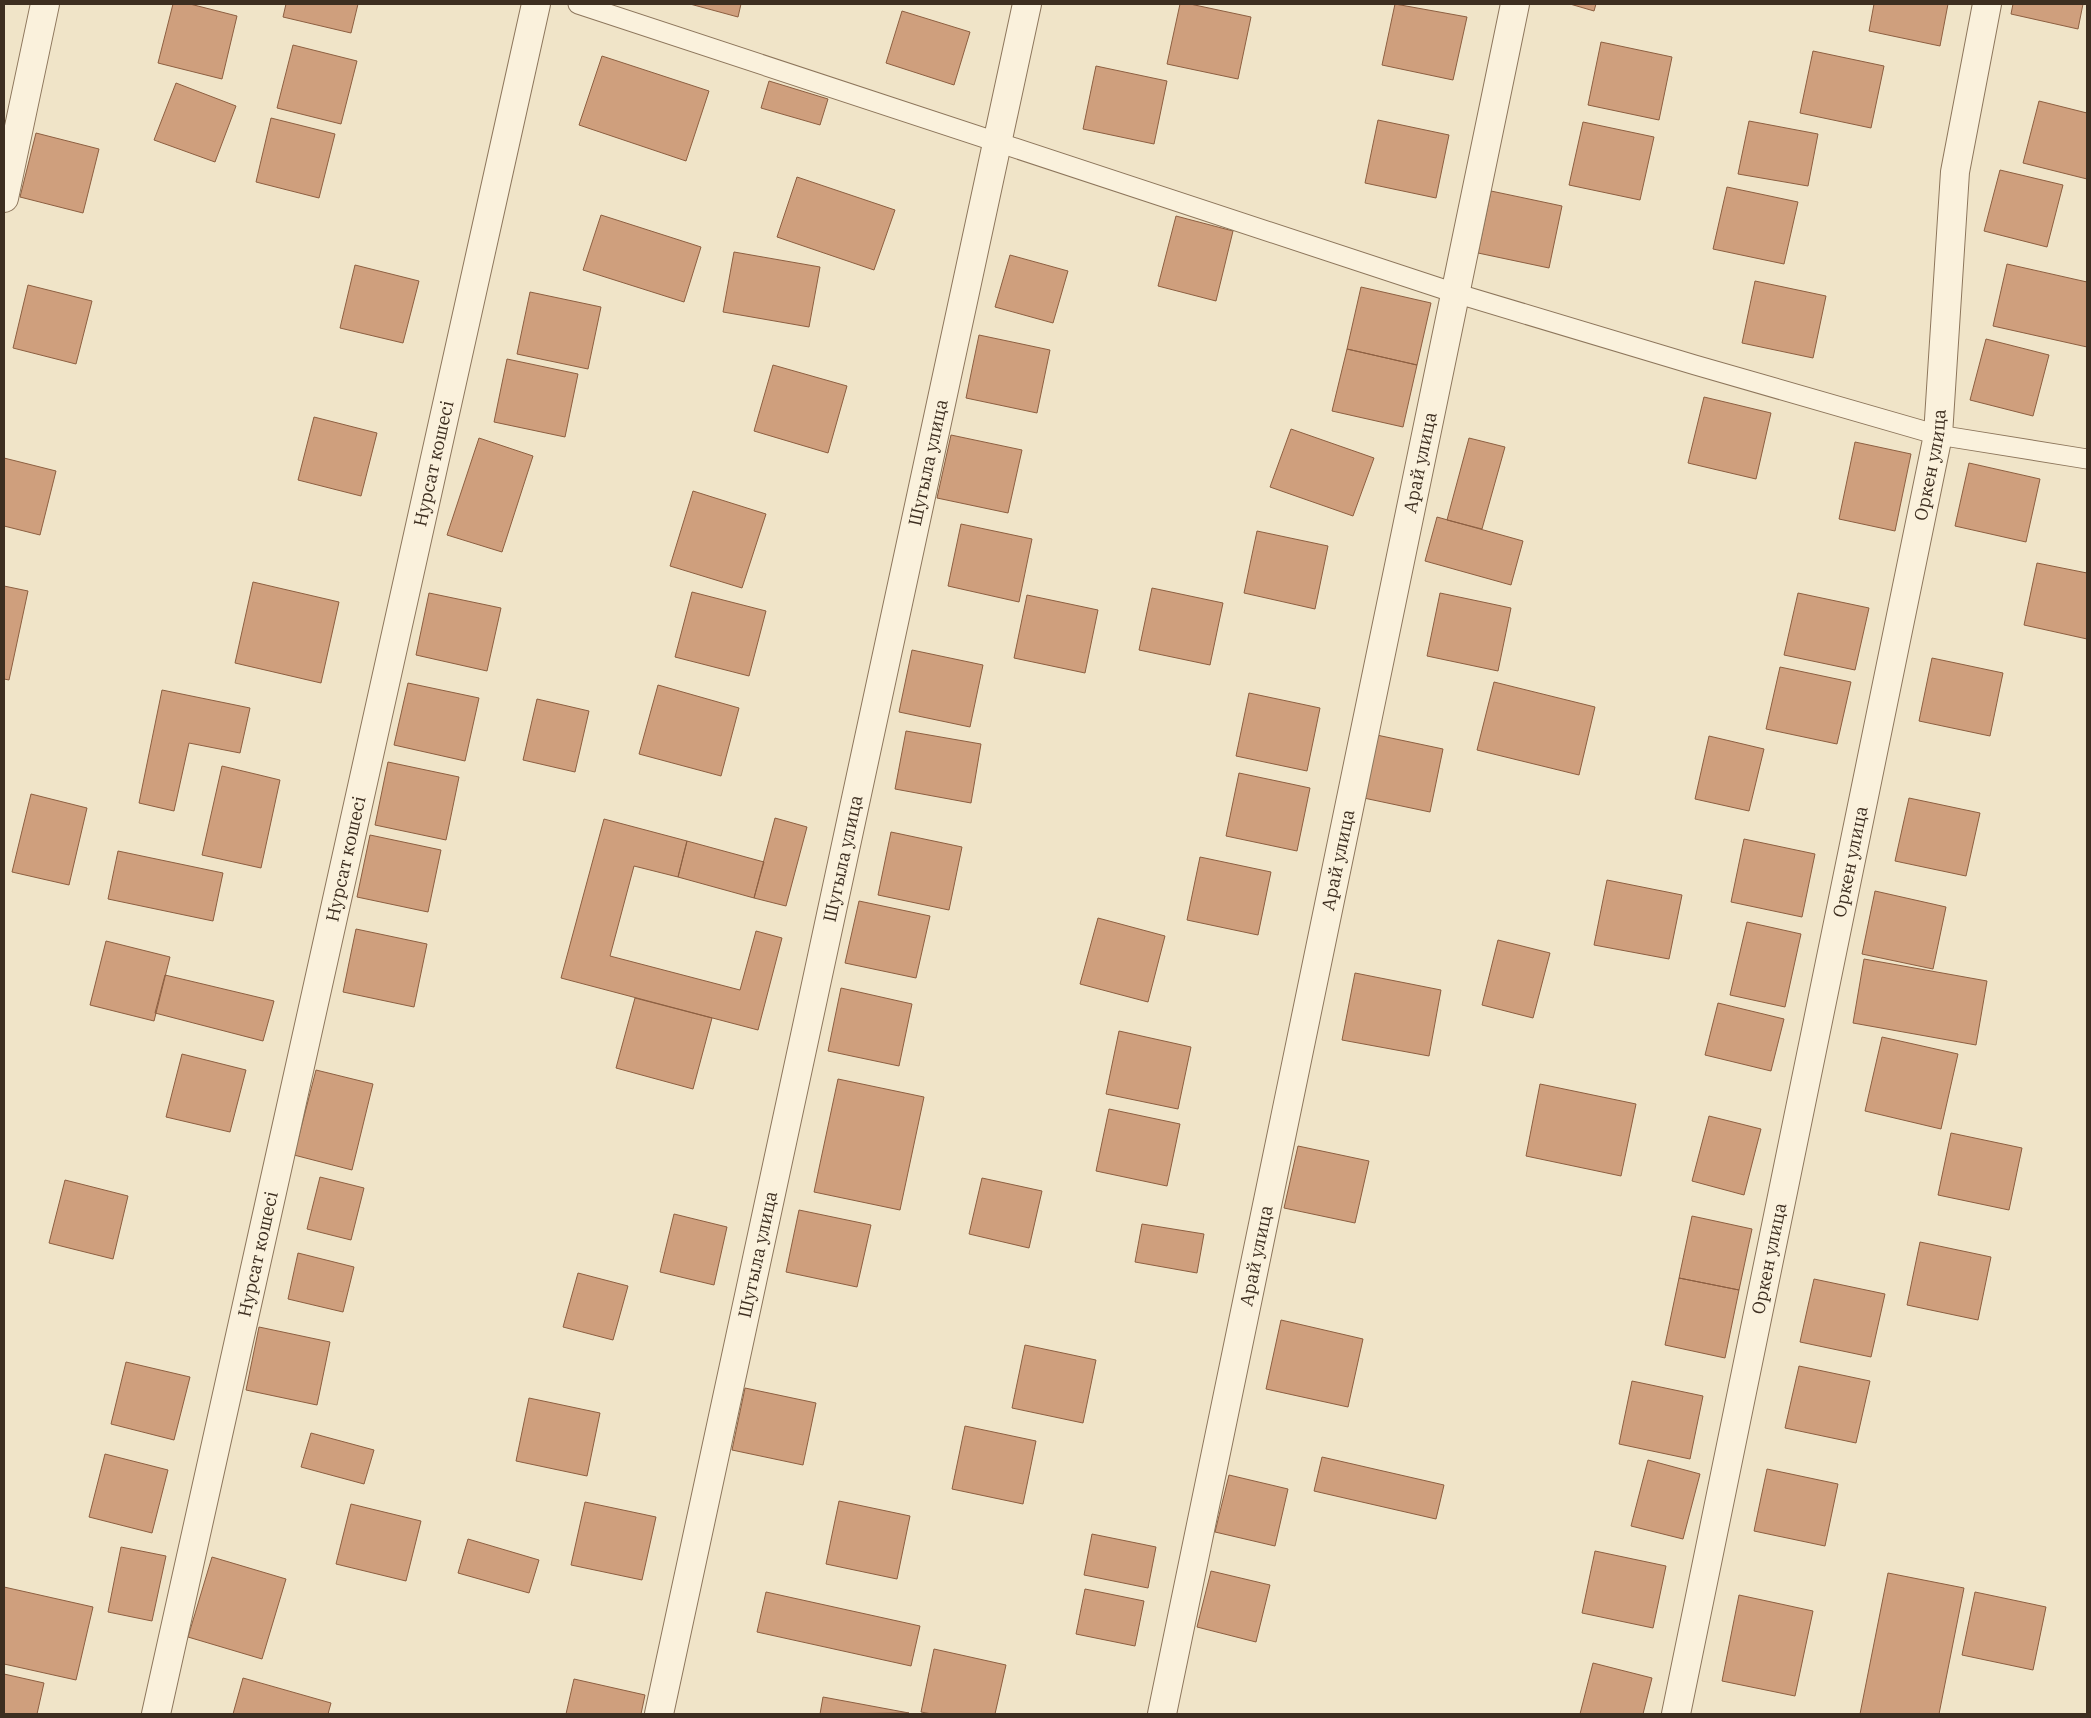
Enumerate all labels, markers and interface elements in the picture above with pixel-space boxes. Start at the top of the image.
street label: Шугыла улица [903,397,953,528]
street label: Нурсат кошесi [408,398,459,528]
street label: Оркен улица [1909,408,1951,523]
street label: Арай улица [1398,410,1442,515]
street label: Нурсат кошесi [320,793,371,924]
street label: Шугыла улица [818,793,867,924]
street label: Оркен улица [1827,804,1873,919]
street label: Арай улица [1316,807,1359,912]
street label: Нурсат кошесi [233,1189,283,1319]
street label: Шугыла улица [733,1189,782,1320]
street label: Оркен улица [1746,1200,1791,1316]
street label: Арай улица [1234,1203,1278,1308]

